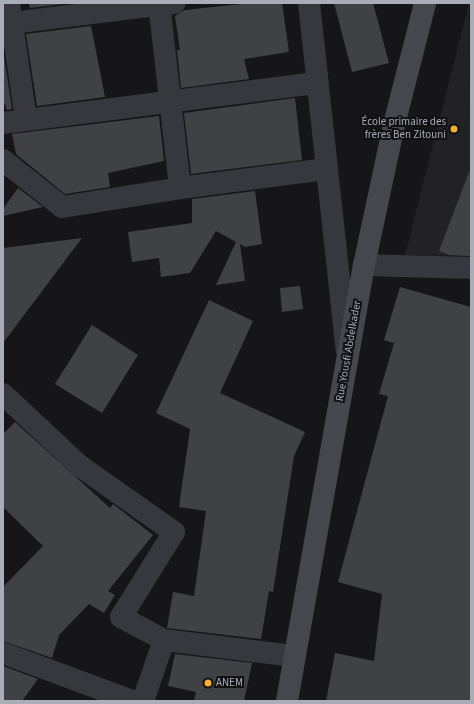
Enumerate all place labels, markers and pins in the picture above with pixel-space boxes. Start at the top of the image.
place label: École primaire des frères Ben Zitouni [362,116,446,142]
marker: École primaire des frères Ben Zitouni [449,124,459,134]
place label: ANEM [216,676,243,690]
marker: ANEM [203,678,213,688]

